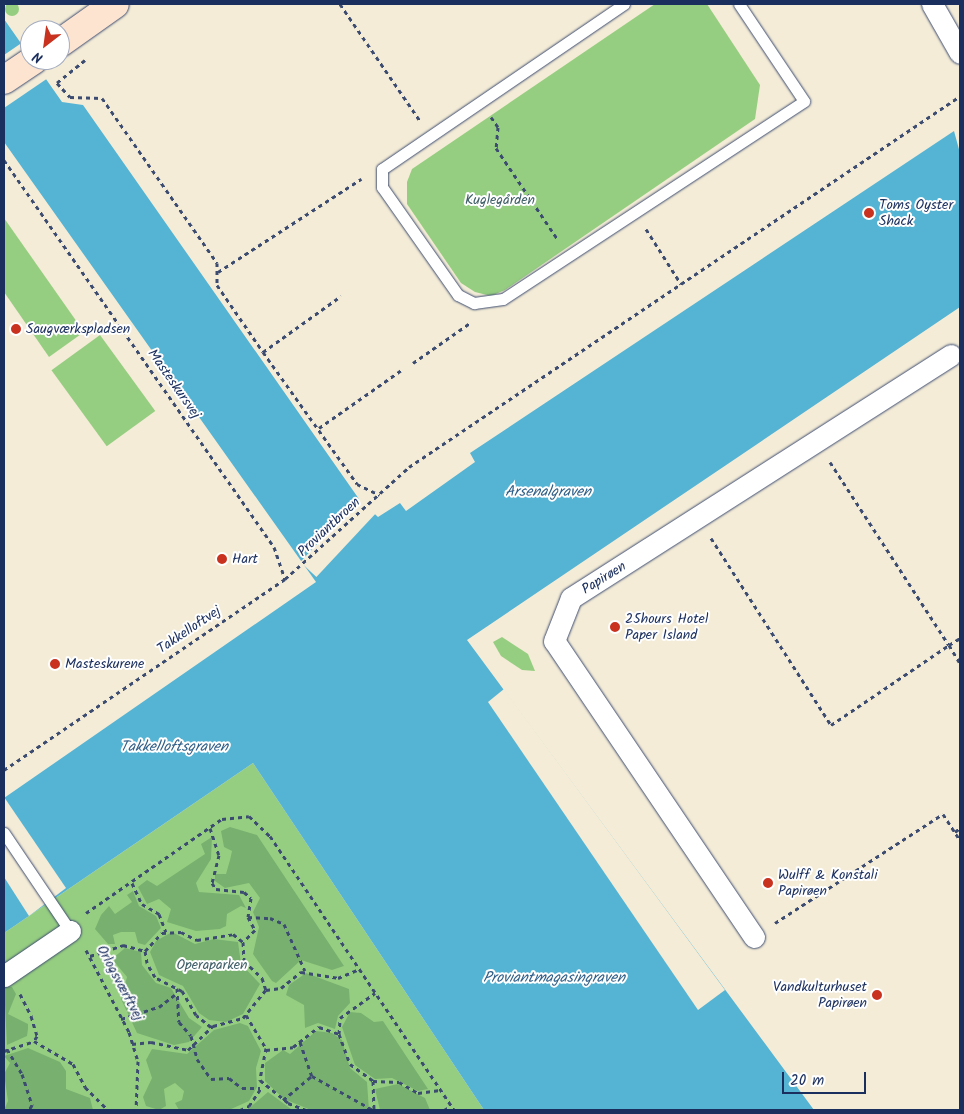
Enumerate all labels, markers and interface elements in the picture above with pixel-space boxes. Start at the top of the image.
north arrow [20,20,70,70]
text: N [29,45,47,69]
park label: Kuglegården [465,192,535,208]
place label: Toms Oyster Shack [879,197,953,230]
marker: Toms Oyster Shack [863,207,875,219]
place label: Saugværkspladsen [26,321,130,337]
marker: Saugværkspladsen [10,323,22,335]
street label: Masteskursvej [144,346,204,422]
water label: Arsenalgraven [505,484,591,502]
street label: Proviantbroen [294,494,364,560]
place label: Hart [232,551,258,567]
marker: Hart [216,553,228,565]
street label: Papirøen [579,558,629,598]
street label: Takkelloftvej [154,603,224,657]
place label: 25hours Hotel Paper Island [625,611,708,644]
marker: 25hours Hotel Paper Island [609,621,621,633]
place label: Masteskurene [65,656,144,672]
marker: Masteskurene [49,658,61,670]
water label: Takkelloftsgraven [120,739,228,757]
place label: Wulff & Konstali Papirøen [778,867,878,900]
marker: Wulff & Konstali Papirøen [762,877,774,889]
street label: Orlogsværftvej [93,942,147,1024]
park label: Operaparken [177,957,247,973]
water label: Proviantmagasingraven [483,970,625,988]
place label: Vandkulturhuset Papirøen [773,979,867,1012]
marker: Vandkulturhuset Papirøen [871,989,883,1001]
scale bar [784,1062,868,1094]
text: 20 m [790,1069,824,1093]

